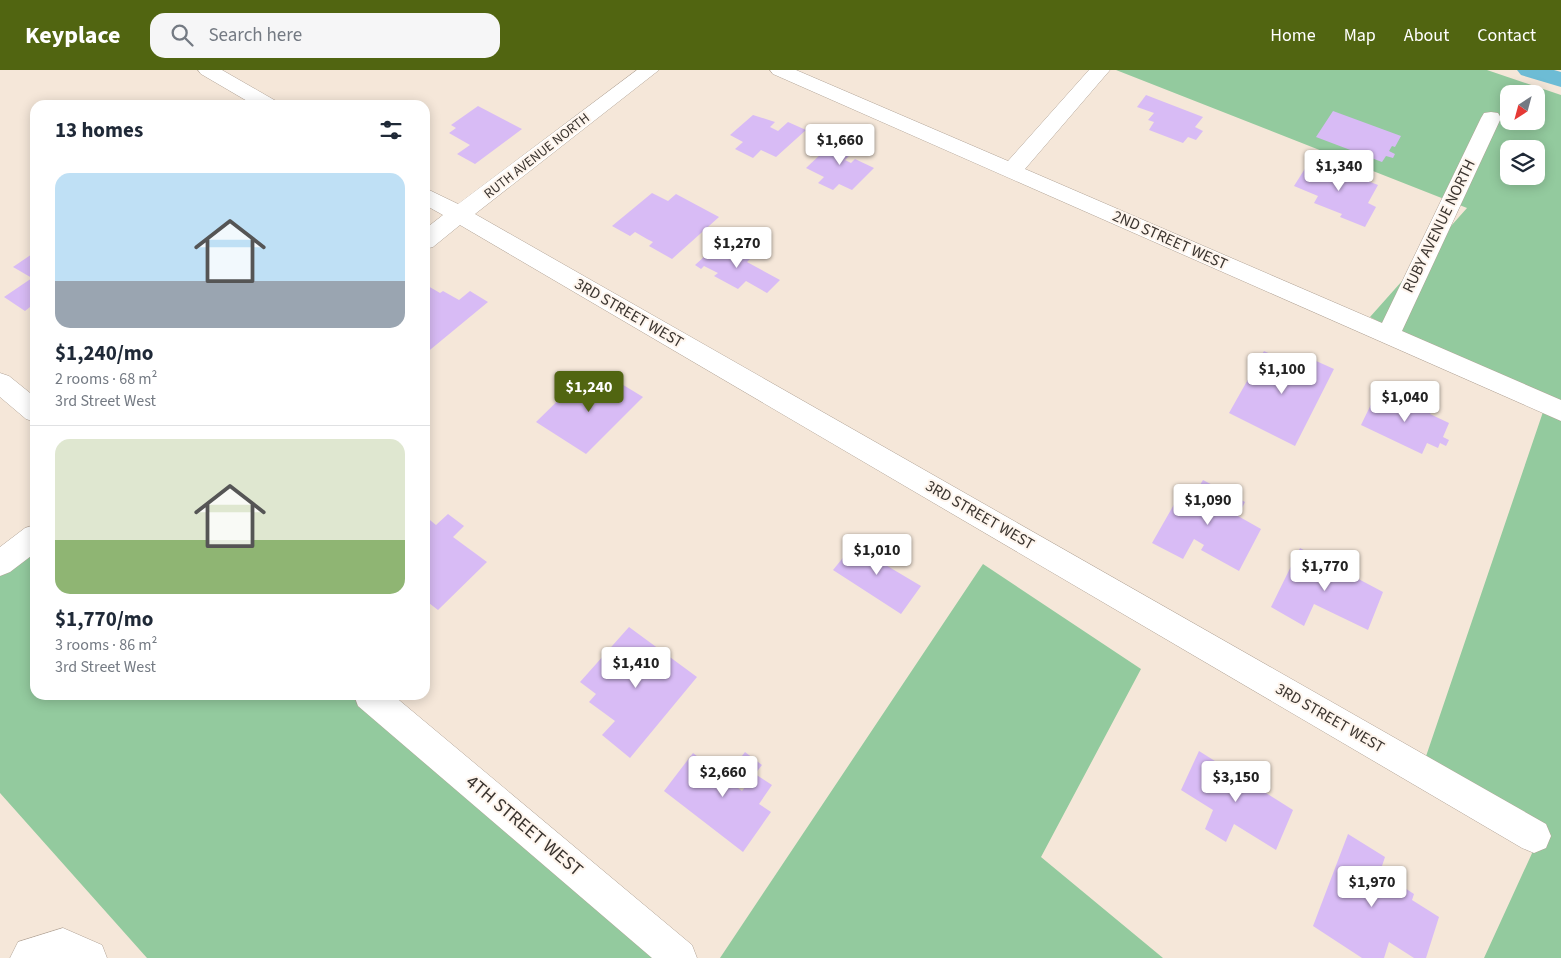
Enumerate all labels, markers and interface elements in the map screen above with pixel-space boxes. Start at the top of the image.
search box [150,13,500,58]
text: Keyplace [25,18,120,53]
icon: search [168,21,196,49]
text: Search here [208,22,302,49]
text: Home [1270,23,1316,48]
text: Map [1344,23,1376,48]
text: About [1404,23,1449,48]
text: Contact [1477,23,1536,48]
north arrow [1500,85,1545,130]
map controls [1500,85,1545,185]
street label: RUTH AVENUE NORTH [480,108,594,204]
text: 13 homes [55,115,143,145]
icon: filters [377,116,405,144]
pin: $1,660 [799,124,881,166]
text: $1,660 [816,129,864,151]
button: layers [1500,140,1545,185]
pin: $1,340 [1298,150,1380,192]
text: $1,340 [1315,155,1363,177]
street label: RUBY AVENUE NORTH [1397,156,1481,296]
street label: 2ND STREET WEST [1109,205,1231,275]
icon: home [185,206,275,296]
pin: $1,270 [696,226,778,269]
text: $1,270 [713,232,761,254]
street label: 3RD STREET WEST [570,273,688,353]
text: $1,240/mo [55,338,154,368]
pin: $1,100 [1241,352,1323,395]
text: $1,100 [1258,358,1306,380]
text: 2 rooms · 68 m² [55,368,157,390]
pin: $1,240 [548,370,630,413]
text: $1,240 [565,376,613,398]
pin: $1,040 [1364,380,1446,423]
text: $1,040 [1381,386,1429,408]
text: 3rd Street West [55,390,156,412]
icon: home [185,471,275,561]
street label: 3RD STREET WEST [921,475,1039,555]
pin: $1,090 [1167,484,1249,526]
text: $1,090 [1184,489,1232,511]
pin: $1,010 [836,534,918,576]
text: $1,010 [853,539,901,561]
pin: $1,770 [1284,550,1366,592]
text: $1,770 [1301,555,1349,577]
text: $1,770/mo [55,604,154,634]
text: 3 rooms · 86 m² [55,634,157,656]
pin: $1,410 [595,646,677,689]
text: $1,410 [612,652,660,674]
text: 3rd Street West [55,656,156,678]
street label: 3RD STREET WEST [1271,678,1389,758]
pin: $2,660 [682,756,764,798]
pin: $3,150 [1195,760,1277,803]
text: $2,660 [699,761,747,783]
text: $3,150 [1212,766,1260,788]
street label: 4TH STREET WEST [460,769,588,883]
pin: $1,970 [1331,866,1413,908]
text: $1,970 [1348,871,1396,893]

